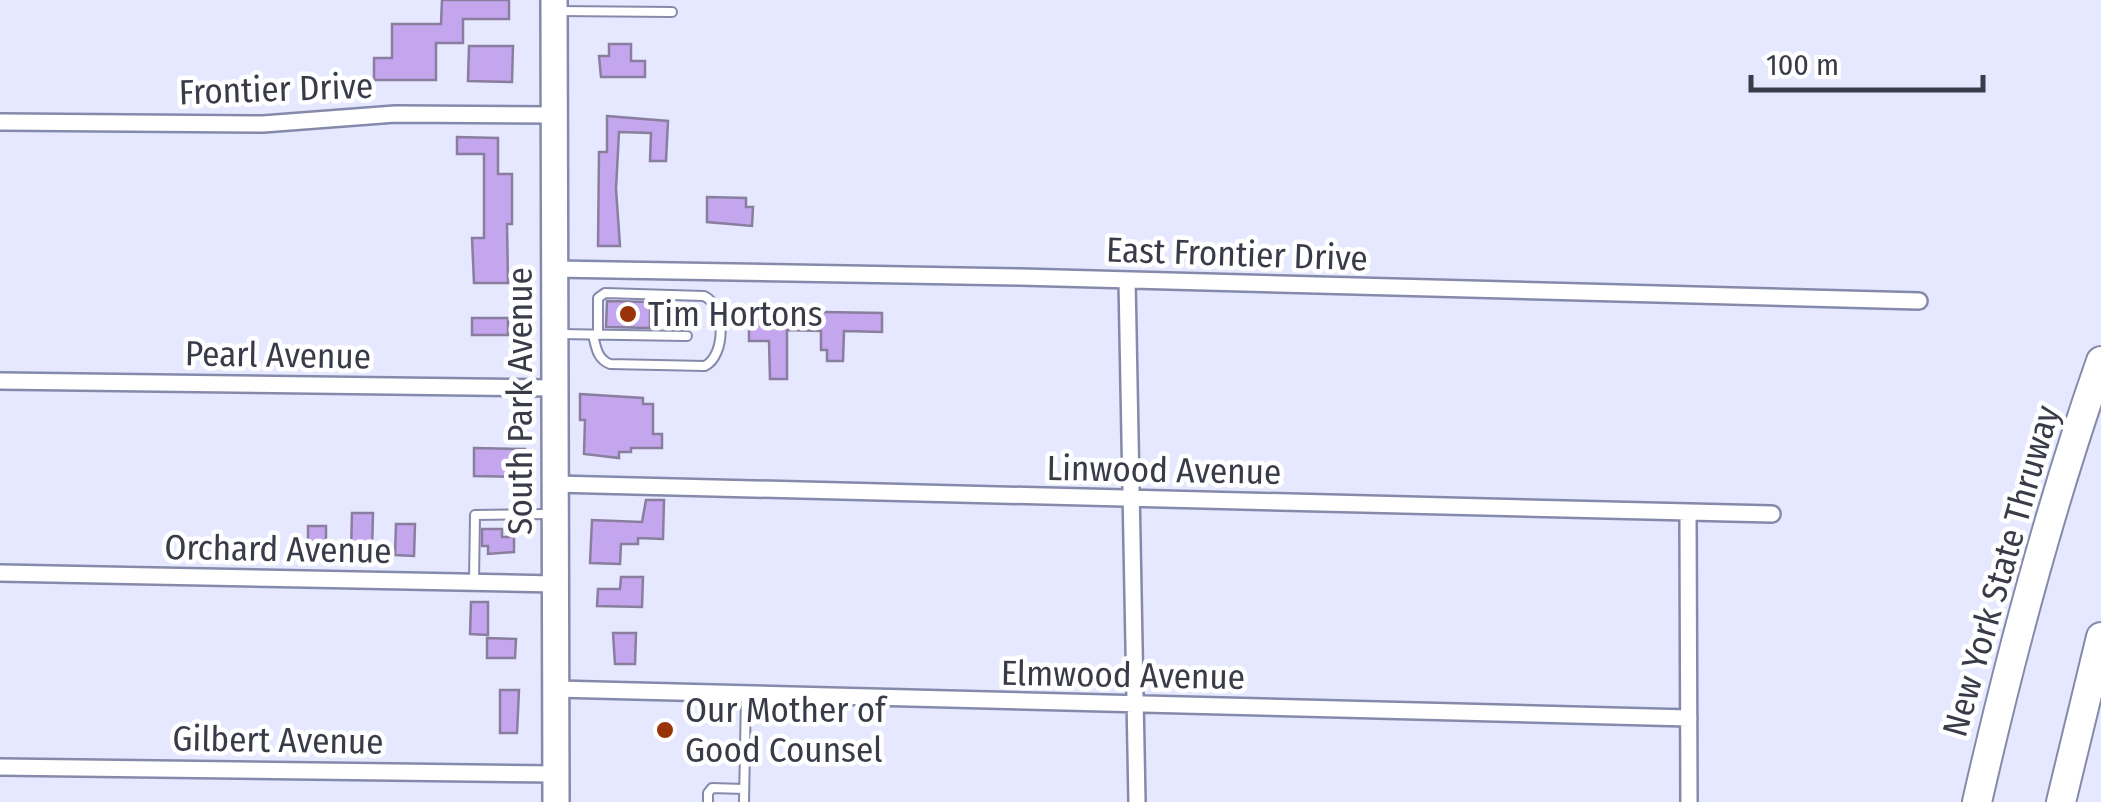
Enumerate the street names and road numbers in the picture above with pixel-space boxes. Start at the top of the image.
street label: Frontier Drive [178,65,374,113]
street label: East Frontier Drive [1105,228,1369,280]
street label: South Park Avenue [499,267,541,535]
street label: Pearl Avenue [185,332,371,378]
street label: New York State Thruway [1934,400,2068,741]
street label: Linwood Avenue [1046,447,1282,493]
street label: Orchard Avenue [164,526,392,572]
street label: Elmwood Avenue [1001,652,1245,698]
street label: Gilbert Avenue [172,717,384,763]

